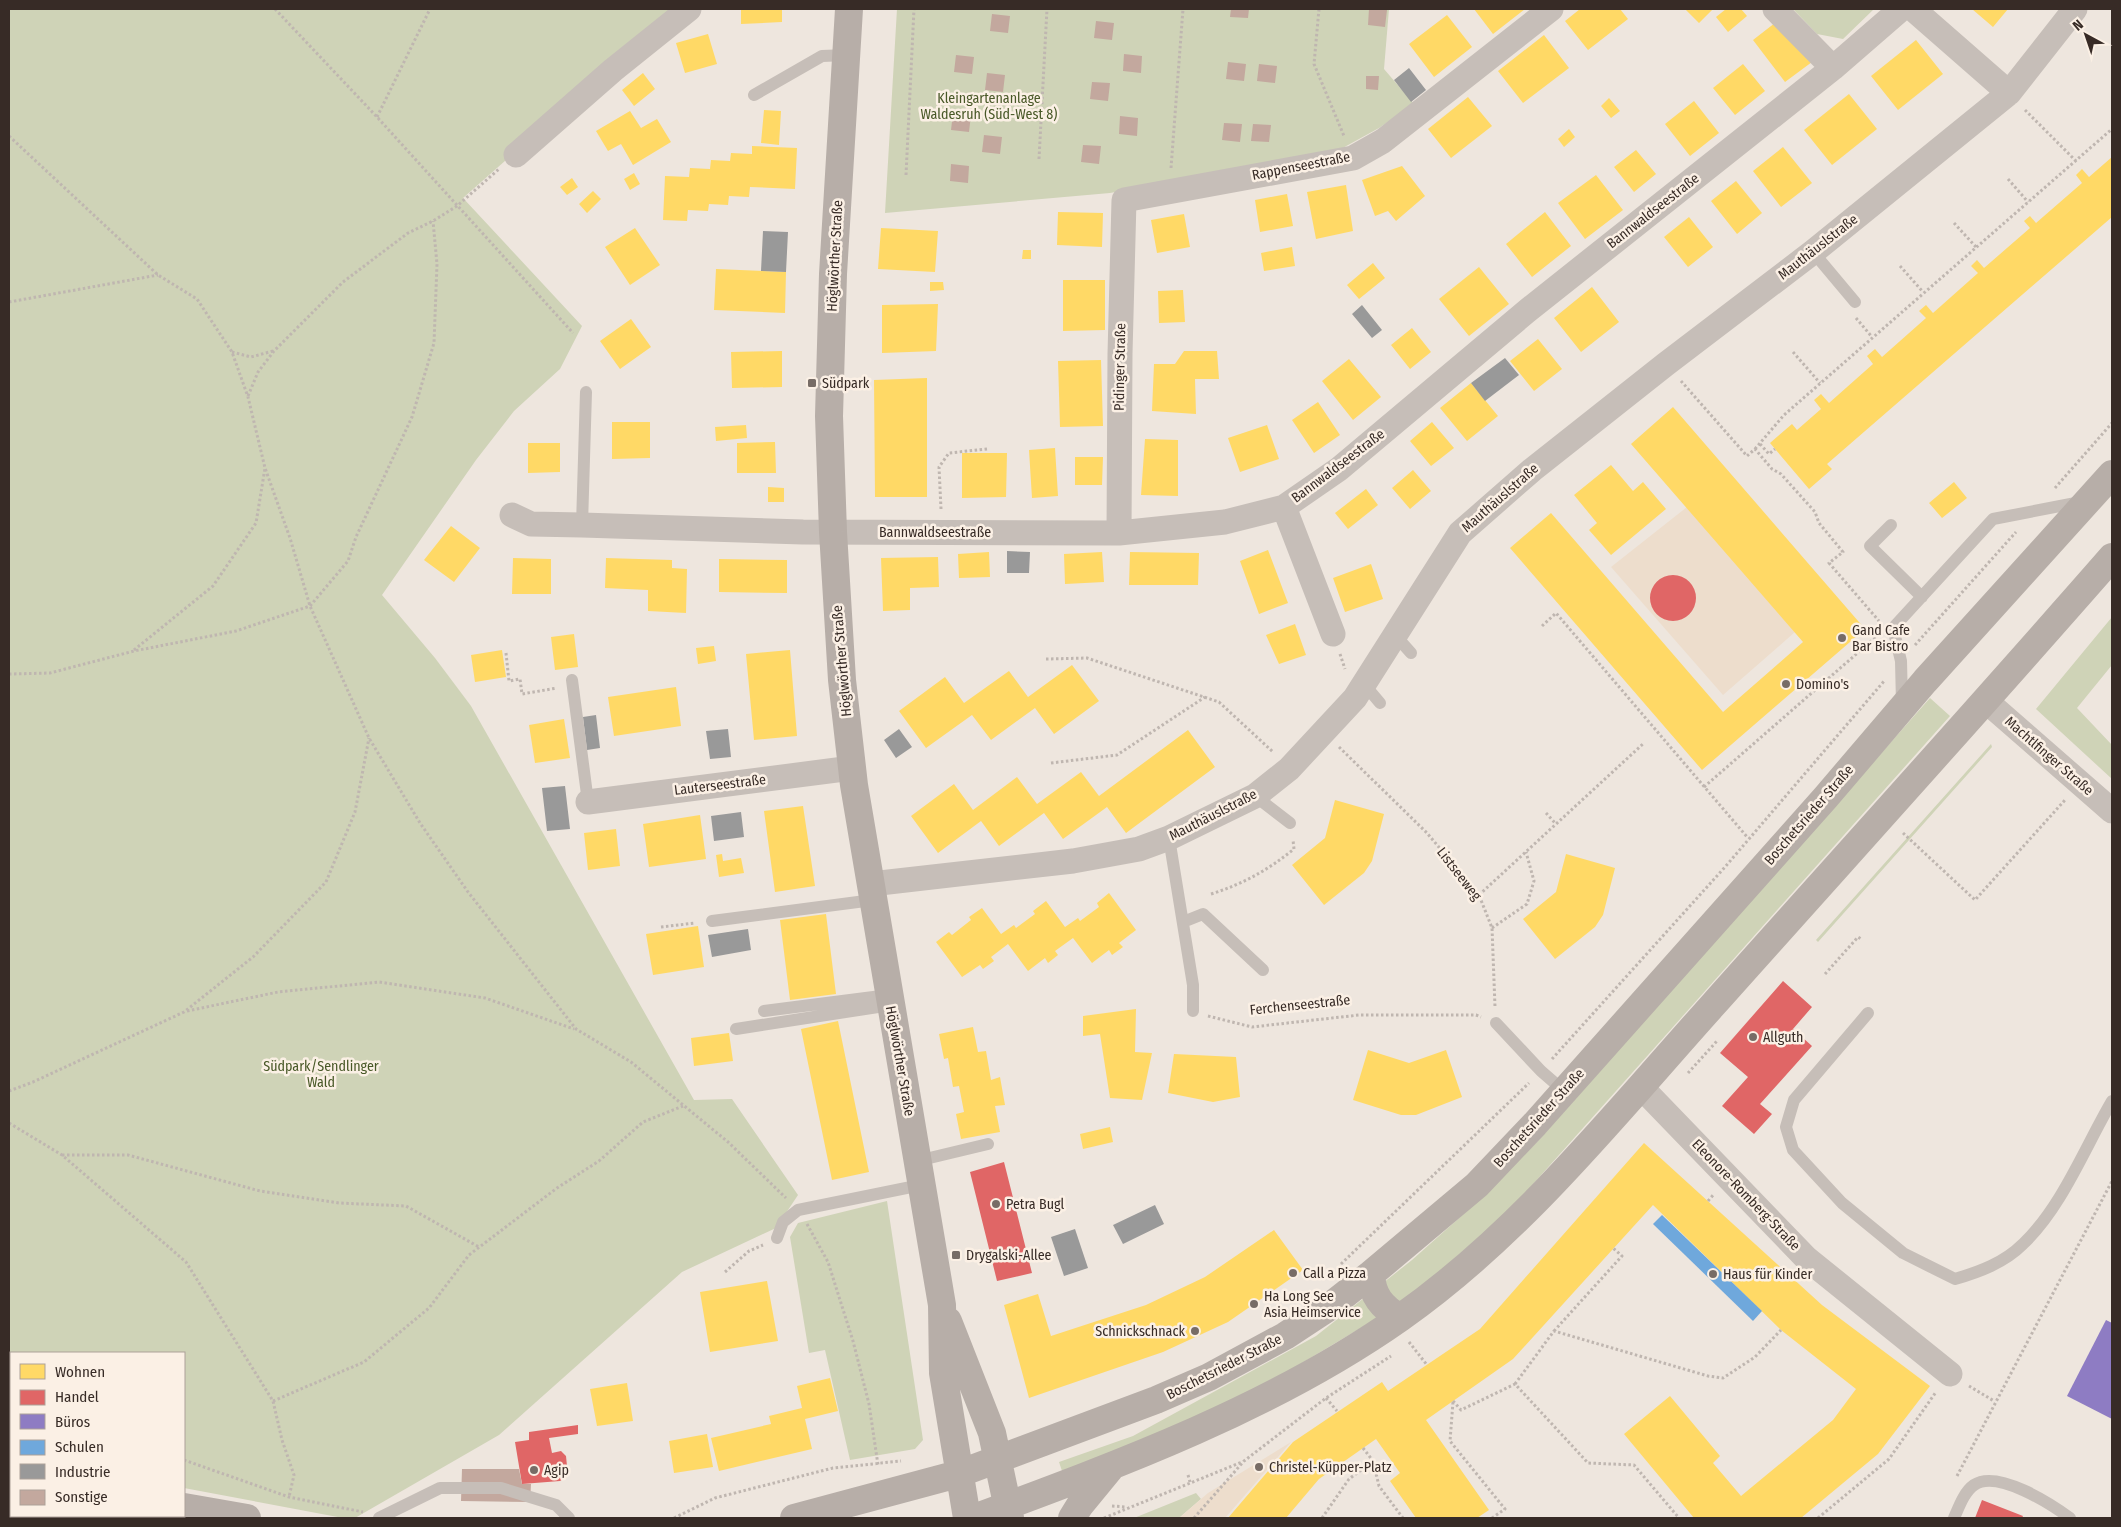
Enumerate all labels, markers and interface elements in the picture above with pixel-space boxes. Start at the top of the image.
north arrow [2061,10,2111,60]
text: N [2069,16,2087,35]
park label: Kleingartenanlage Waldesruh (Süd-West 8) [921,90,1058,123]
street label: Rappenseestraße [1250,148,1352,184]
street label: Bannwaldseestraße [1604,170,1703,252]
street label: Höglwörther Straße [824,200,846,312]
street label: Mauthäuslstraße [1775,211,1861,283]
street label: Pidinger Straße [1111,323,1129,411]
place label: Südpark [822,375,870,392]
marker: Südpark [806,377,818,389]
street label: Bannwaldseestraße [1288,425,1388,507]
street label: Mauthäuslstraße [1458,460,1542,536]
street label: Bannwaldseestraße [879,524,991,541]
street label: Höglwörther Straße [829,604,855,717]
place label: Gand Cafe Bar Bistro [1852,622,1910,655]
marker: Gand Cafe Bar Bistro [1836,632,1848,644]
place label: Domino's [1796,676,1849,693]
marker: Domino's [1780,678,1792,690]
street label: Machtlfinger Straße [2001,713,2097,799]
street label: Boschetsrieder Straße [1761,761,1857,869]
street label: Lauterseestraße [673,771,767,799]
street label: Mauthäuslstraße [1166,786,1260,844]
street label: Listseeweg [1433,844,1485,904]
street label: Ferchenseestraße [1249,991,1351,1019]
street label: Höglwörther Straße [882,1004,918,1118]
place label: Allguth [1763,1029,1803,1046]
marker: Allguth [1747,1031,1759,1043]
park label: Südpark/Sendlinger Wald [263,1058,379,1091]
street label: Boschetsrieder Straße [1490,1065,1588,1171]
street label: Eleonore-Romberg-Straße [1688,1136,1804,1254]
place label: Petra Bugl [1006,1196,1065,1213]
marker: Petra Bugl [990,1198,1002,1210]
place label: Drygalski-Allee [966,1247,1052,1264]
marker: Drygalski-Allee [950,1249,962,1261]
place label: Call a Pizza [1303,1265,1366,1282]
place label: Haus für Kinder [1723,1266,1812,1283]
marker: Call a Pizza [1287,1267,1299,1279]
marker: Haus für Kinder [1707,1268,1719,1280]
place label: Ha Long See Asia Heimservice [1264,1288,1361,1321]
marker: Ha Long See Asia Heimservice [1248,1298,1260,1310]
place label: Schnickschnack [1095,1323,1185,1340]
marker: Schnickschnack [1189,1325,1201,1337]
street label: Boschetsrieder Straße [1164,1331,1285,1403]
legend [10,1352,185,1517]
text: Wohnen [55,1363,105,1381]
text: Handel [55,1388,99,1406]
text: Büros [55,1413,90,1431]
text: Schulen [55,1438,104,1456]
place label: Christel-Küpper-Platz [1269,1459,1392,1476]
marker: Christel-Küpper-Platz [1253,1461,1265,1473]
place label: Agip [544,1462,569,1479]
text: Industrie [55,1463,110,1481]
marker: Agip [528,1464,540,1476]
text: Sonstige [55,1488,108,1506]

